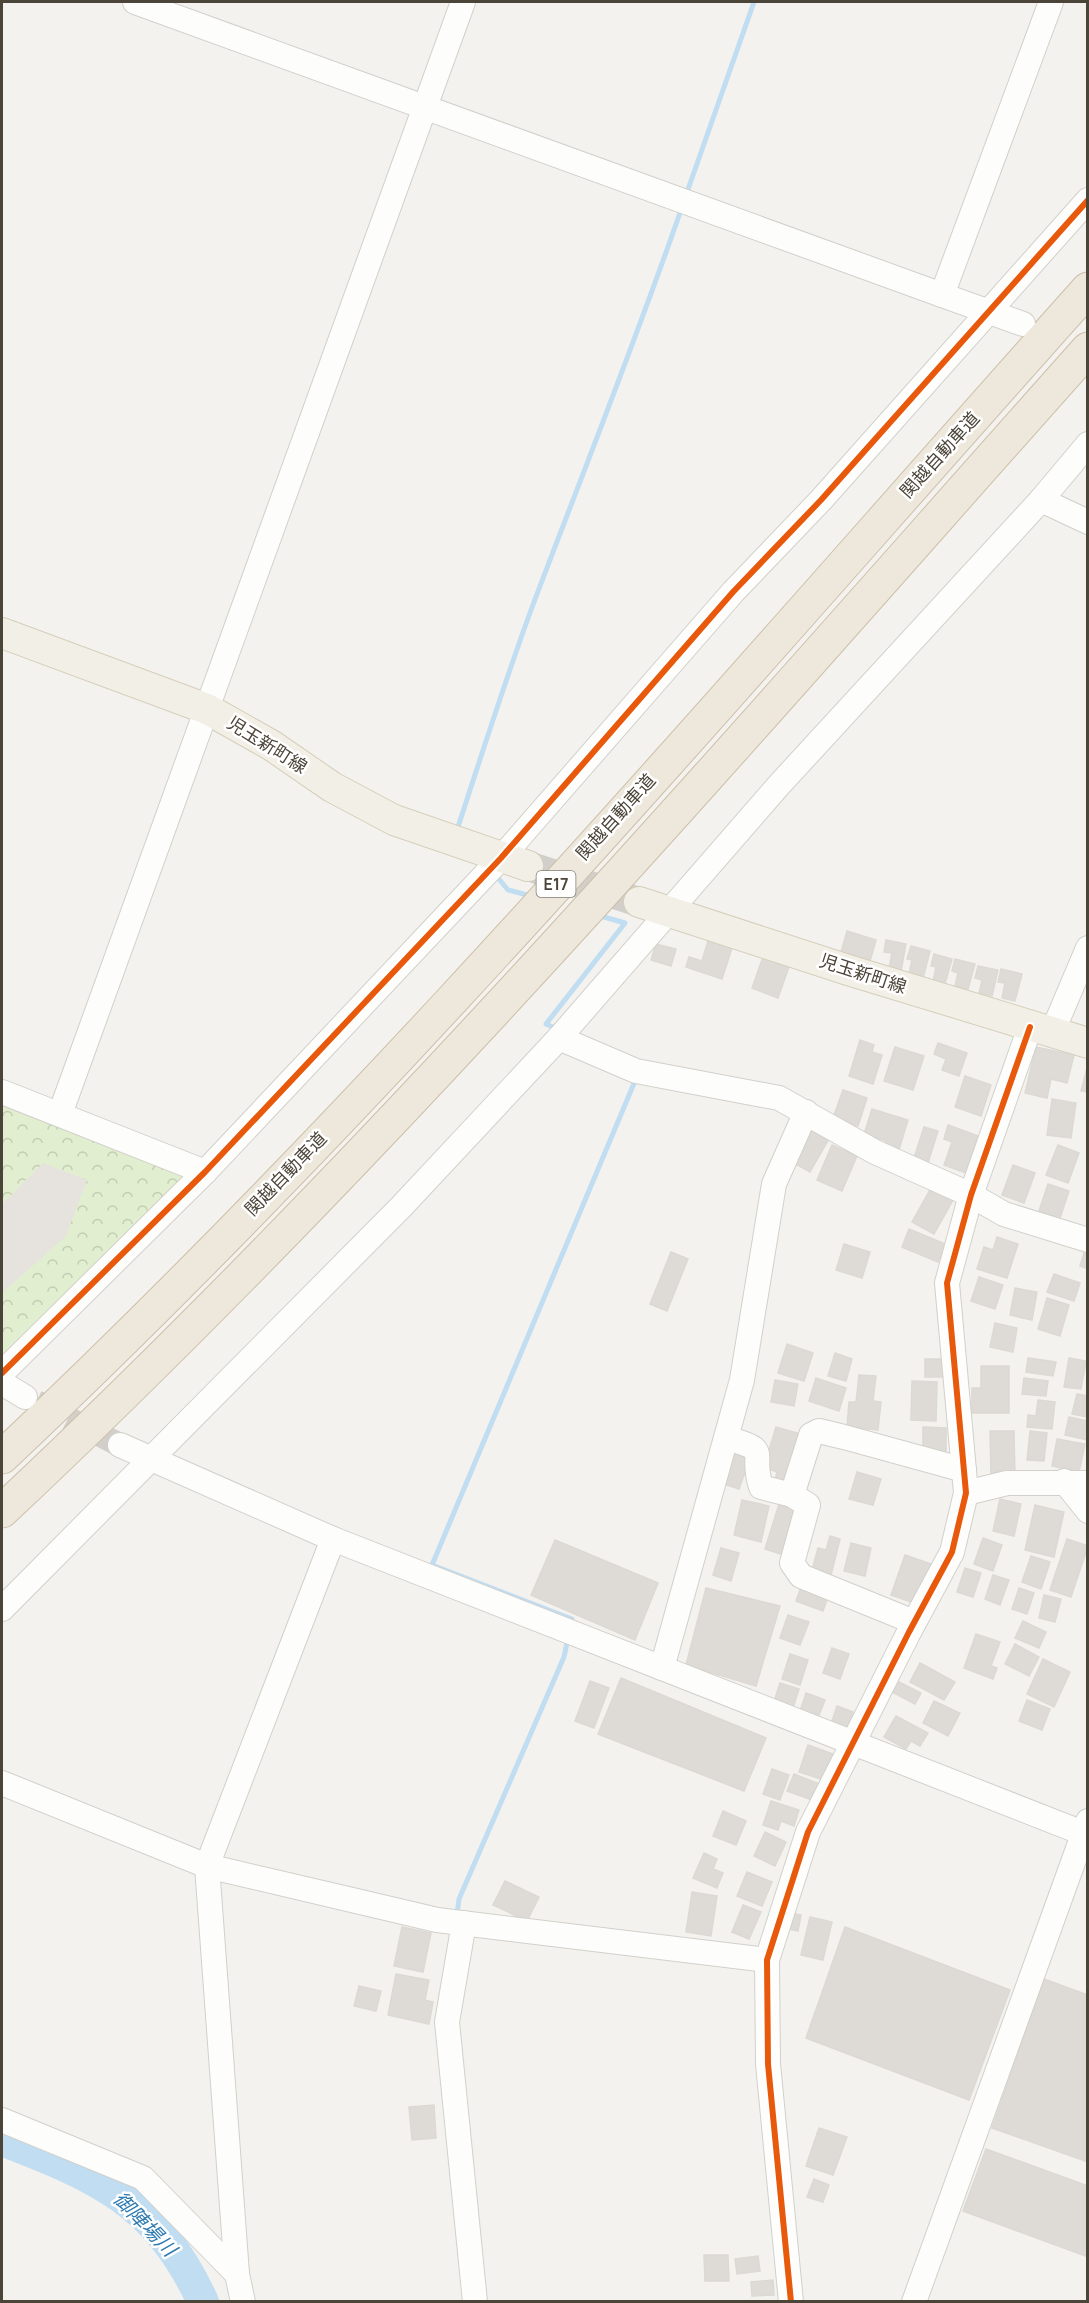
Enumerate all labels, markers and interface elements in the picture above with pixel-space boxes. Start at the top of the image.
street label: 関越自動車道 [894,406,984,502]
street label: 児玉新町線 [223,710,312,778]
street label: 関越自動車道 [570,768,660,864]
road number: E17 [536,871,576,897]
street label: 児玉新町線 [817,948,910,998]
street label: 関越自動車道 [239,1126,331,1220]
water label: 御陣場川 [108,2186,184,2263]

